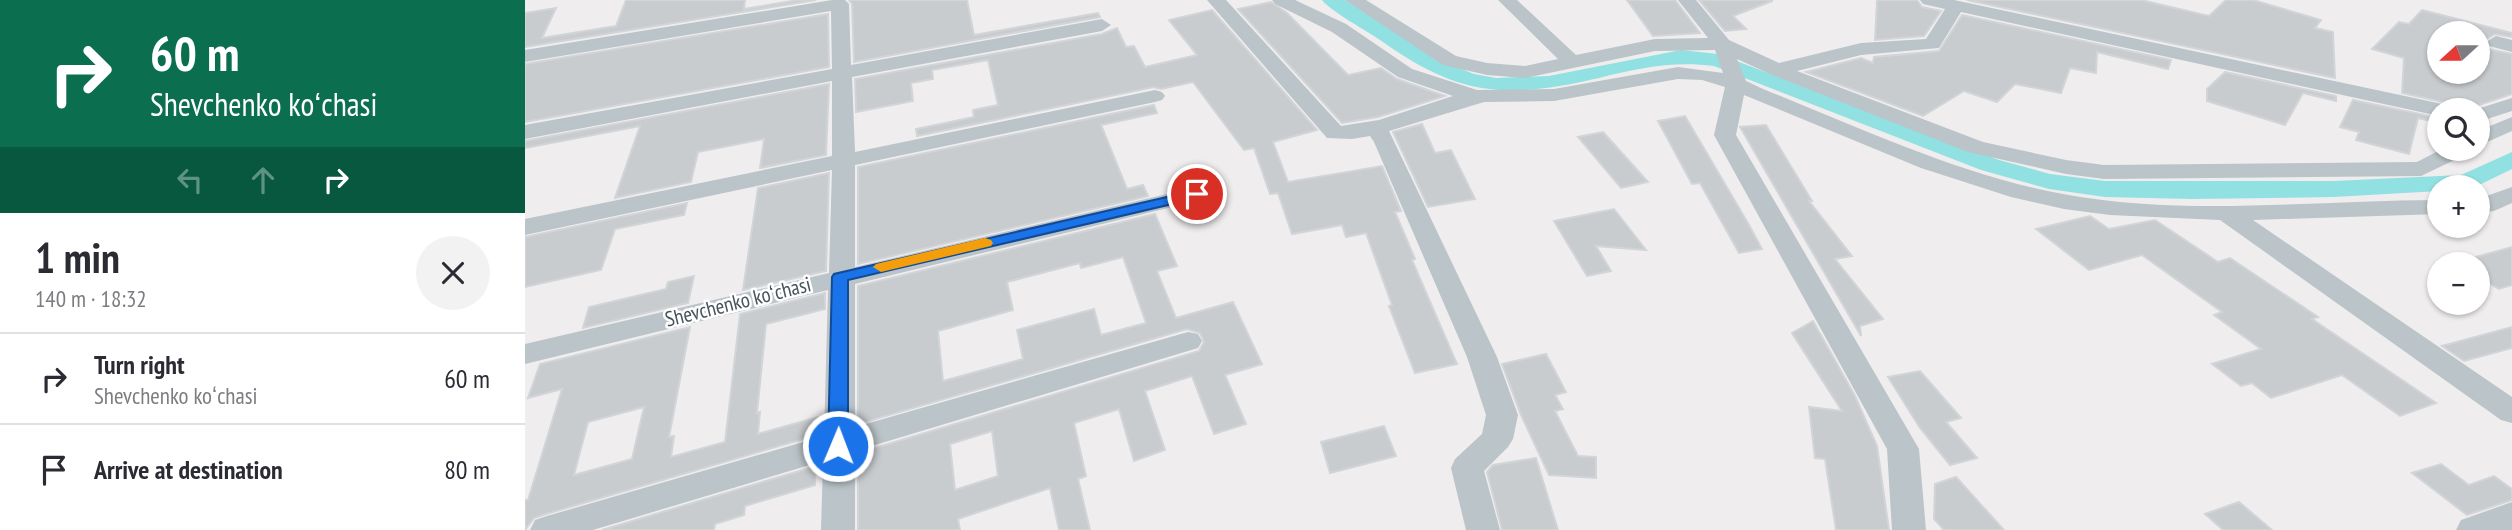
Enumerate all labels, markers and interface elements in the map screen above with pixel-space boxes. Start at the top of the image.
text: 60 m [150,21,239,85]
north arrow [2427,21,2490,84]
map controls [2427,21,2490,315]
icon: right [35,28,126,119]
text: Shevchenko koʻchasi [150,83,377,125]
button: search [2427,98,2490,161]
icon: left [171,161,209,199]
icon: ahead [244,161,282,199]
icon: right [317,161,355,199]
pin [1167,164,1227,224]
icon: arrive [1178,175,1216,213]
button: + [2427,175,2490,238]
text: 1 min [35,230,120,285]
button: close [416,236,490,310]
button: − [2427,252,2490,315]
street label: Shevchenko koʻchasi [662,270,814,333]
text: 140 m · 18:32 [35,284,147,313]
text: Turn right [94,348,185,381]
icon: right [35,360,73,398]
text: 60 m [444,362,490,395]
text: Shevchenko koʻchasi [94,381,257,410]
position arrow [801,409,875,483]
icon: arrive [35,451,73,489]
text: Arrive at destination [94,453,283,486]
text: 80 m [444,453,490,486]

